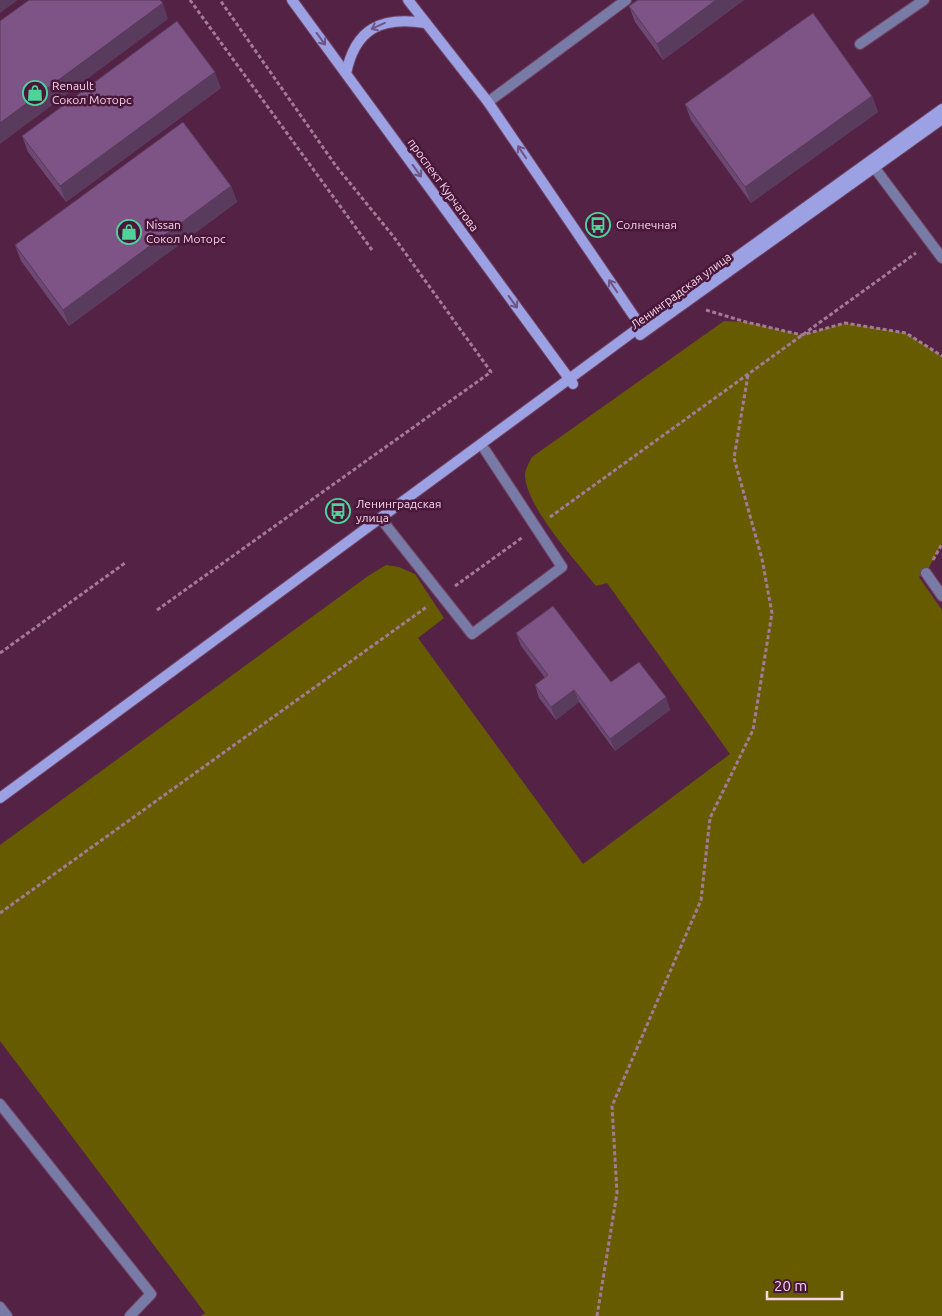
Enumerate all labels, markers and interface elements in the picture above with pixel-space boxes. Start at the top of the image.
one-way arrow [371,22,386,31]
one-way arrow [316,32,326,46]
place label: Renault Сокол Моторс [52,79,132,106]
shop icon: Renault Сокол Моторс [22,80,48,106]
street label: проспект Курчатова [405,136,481,234]
one-way arrow [517,145,527,159]
one-way arrow [412,163,422,177]
bus stop icon: Солнечная [585,212,611,238]
place label: Nissan Сокол Моторс [146,218,226,245]
place label: Солнечная [616,218,677,231]
shop icon: Nissan Сокол Моторс [116,219,142,245]
street label: Ленинградская улица [628,250,734,331]
one-way arrow [608,279,619,293]
one-way arrow [508,295,518,309]
place label: Ленинградская улица [356,497,441,524]
bus stop icon: Ленинградская улица [325,498,351,524]
scale bar [767,1268,842,1300]
text: 20 m [774,1277,807,1294]

